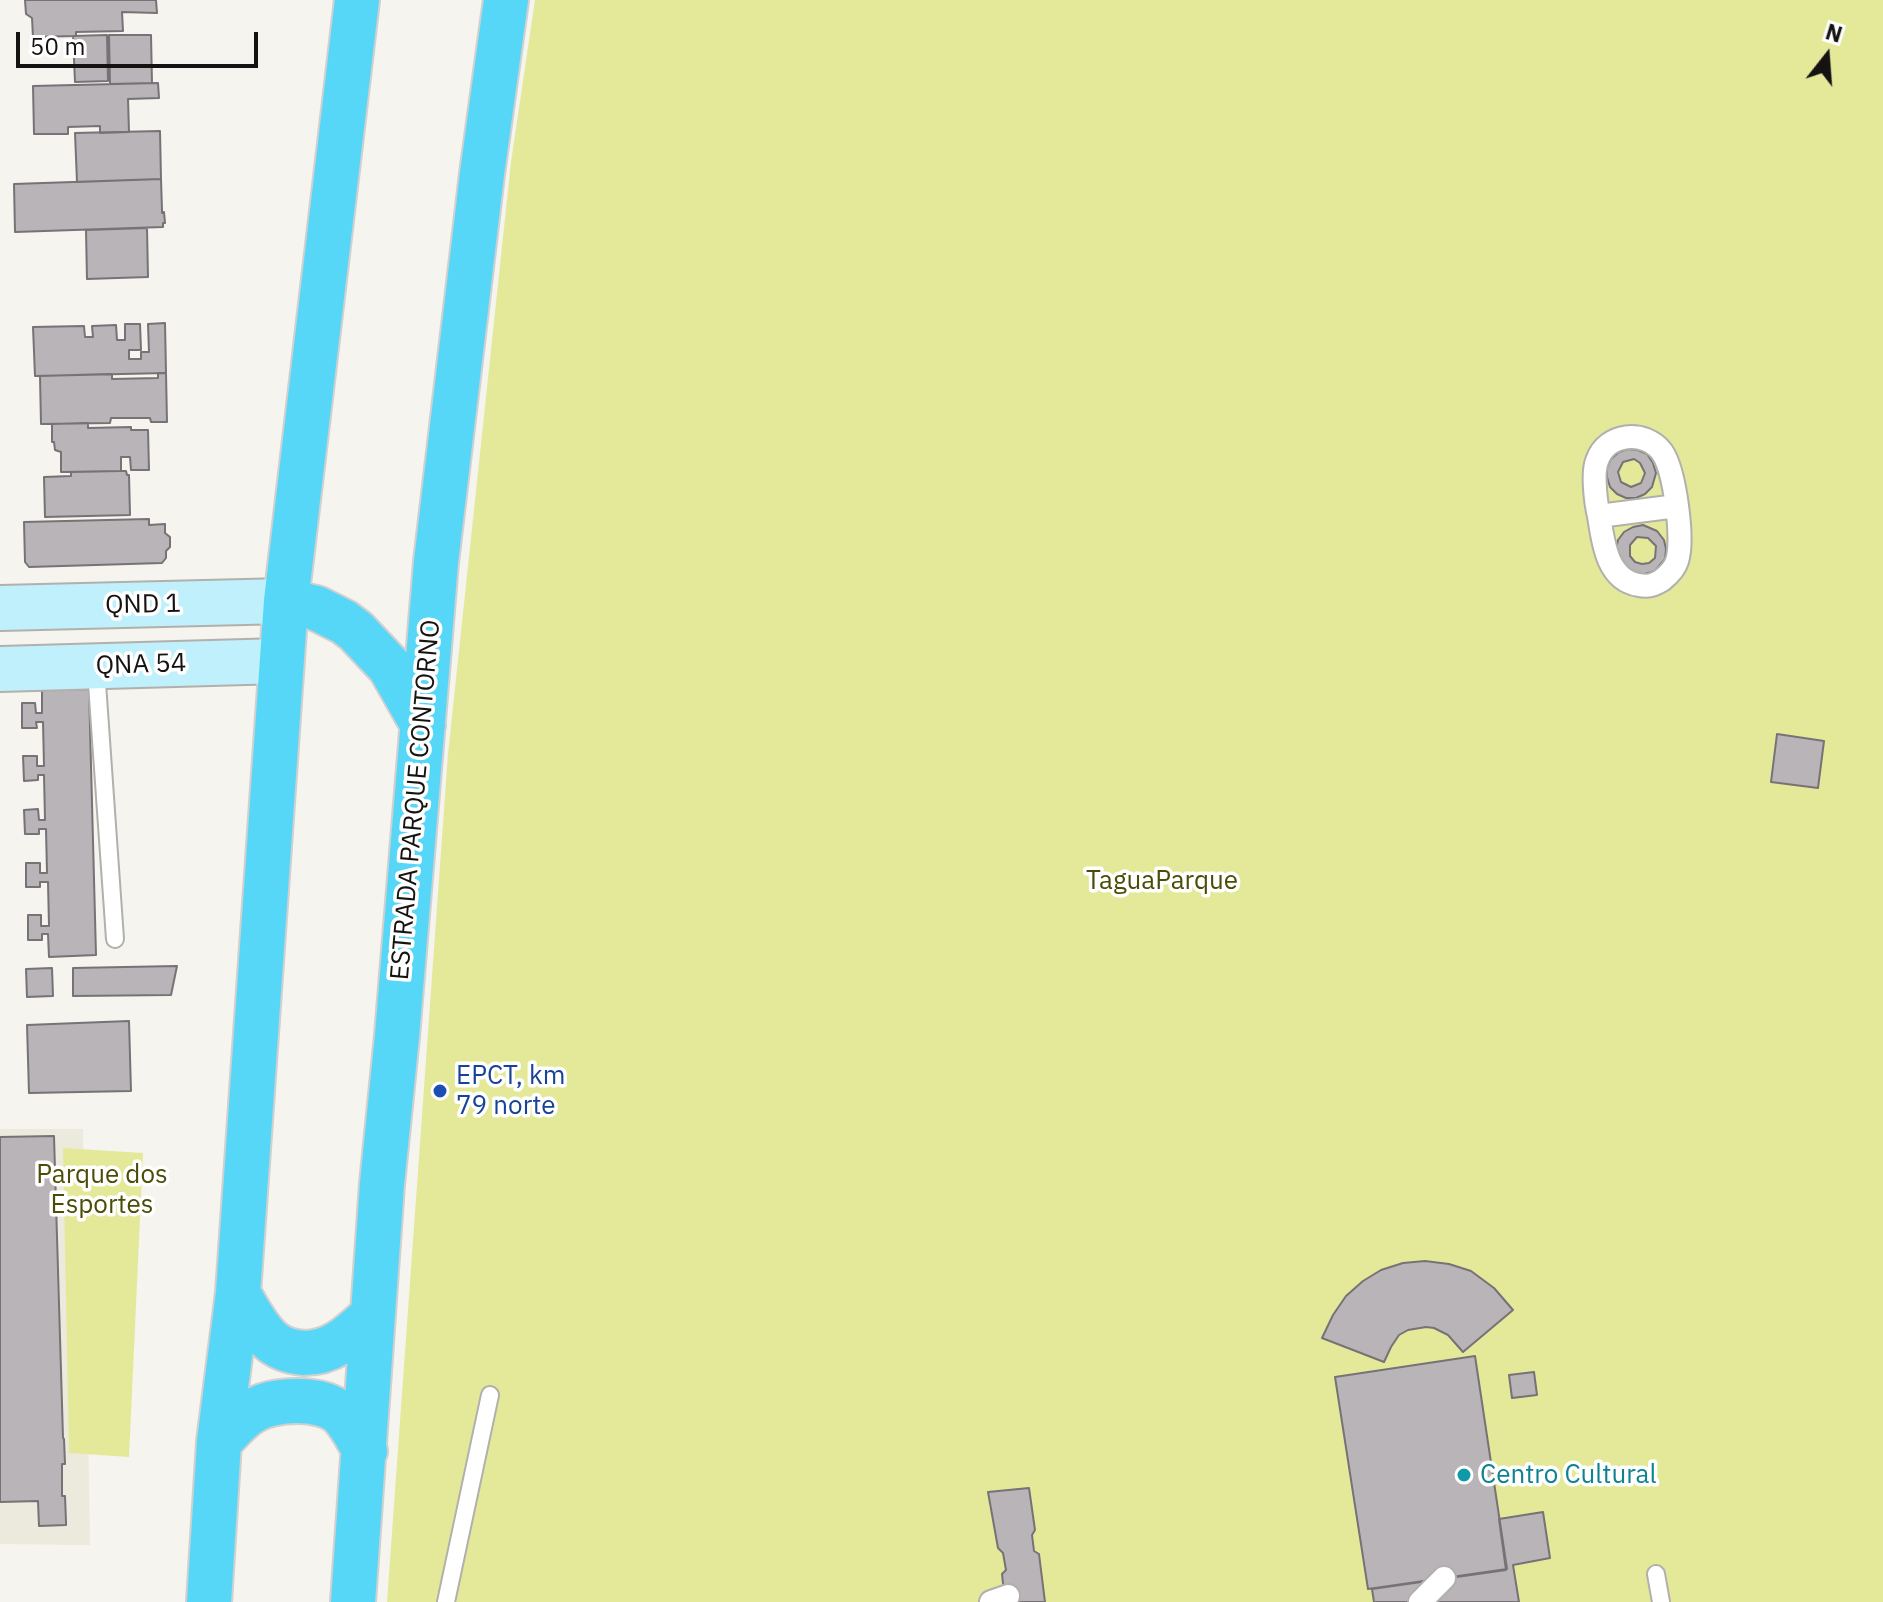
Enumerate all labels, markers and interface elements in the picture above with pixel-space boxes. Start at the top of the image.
scale bar [20,16,262,66]
north arrow [1787,16,1867,96]
text: N [1822,16,1846,49]
text: 50 m [30,30,85,62]
street label: QND 1 [105,589,181,621]
street label: ESTRADA PARQUE CONTORNO [385,618,447,982]
street label: QNA 54 [95,648,187,682]
park label: TaguaParque [1086,865,1238,897]
place label: EPCT, km 79 norte [456,1060,565,1122]
marker: EPCT, km 79 norte [431,1082,449,1100]
park label: Parque dos Esportes [36,1159,168,1220]
place label: Centro Cultural [1480,1459,1657,1491]
marker: Centro Cultural [1455,1466,1473,1484]

